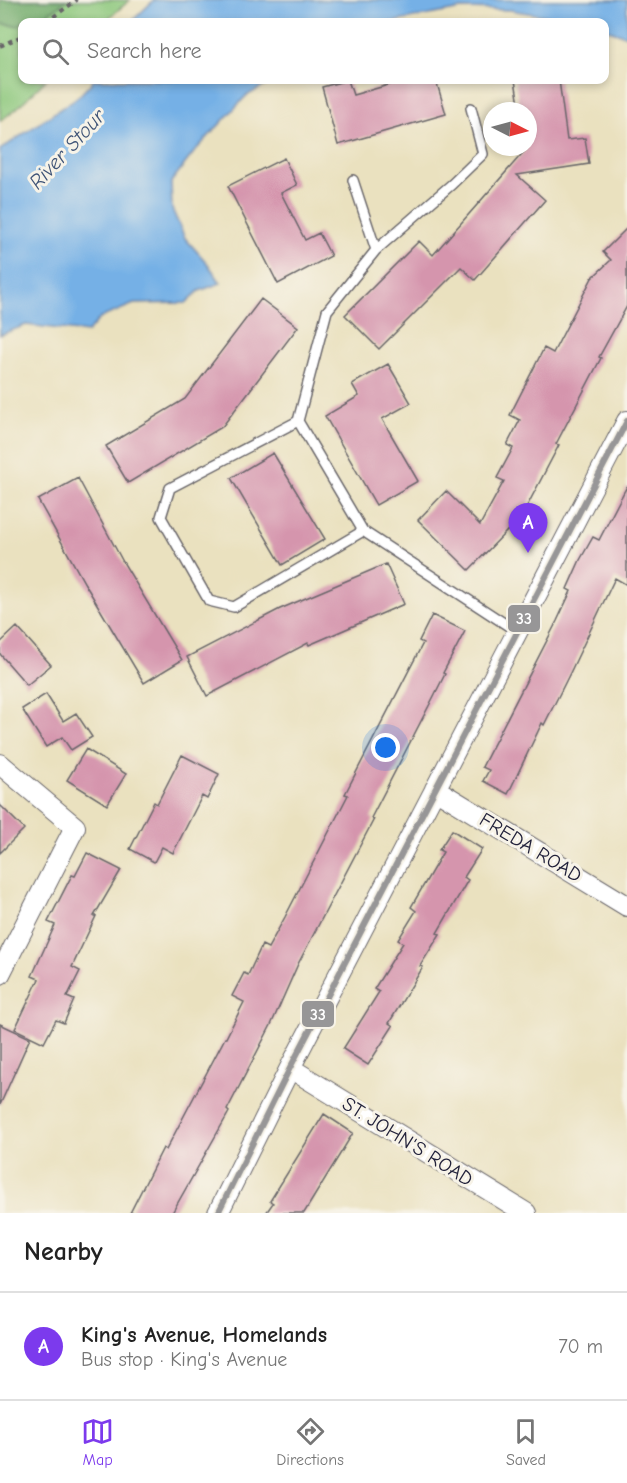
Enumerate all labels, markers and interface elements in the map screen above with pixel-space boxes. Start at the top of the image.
search box [18,18,609,84]
icon: search [39,35,72,68]
text: Search here [87,38,202,64]
north arrow [483,102,537,156]
water label: River Stour [24,103,111,194]
pin: A [508,504,548,553]
line badge: 33 [507,604,541,633]
text: 33 [516,610,532,628]
your location [371,733,400,762]
street label: FREDA ROAD [475,808,586,887]
line badge: 33 [301,1000,335,1028]
text: 33 [310,1006,326,1024]
street label: ST. JOHN'S ROAD [338,1092,477,1191]
text: Nearby [24,1237,103,1267]
text: King's Avenue, Homelands [81,1322,327,1348]
text: A [38,1335,49,1358]
text: 70 m [558,1335,603,1358]
text: Bus stop · King's Avenue [81,1348,287,1371]
tab: Map [81,1415,114,1469]
tab: Directions [276,1415,344,1469]
tab: Saved [506,1415,546,1469]

